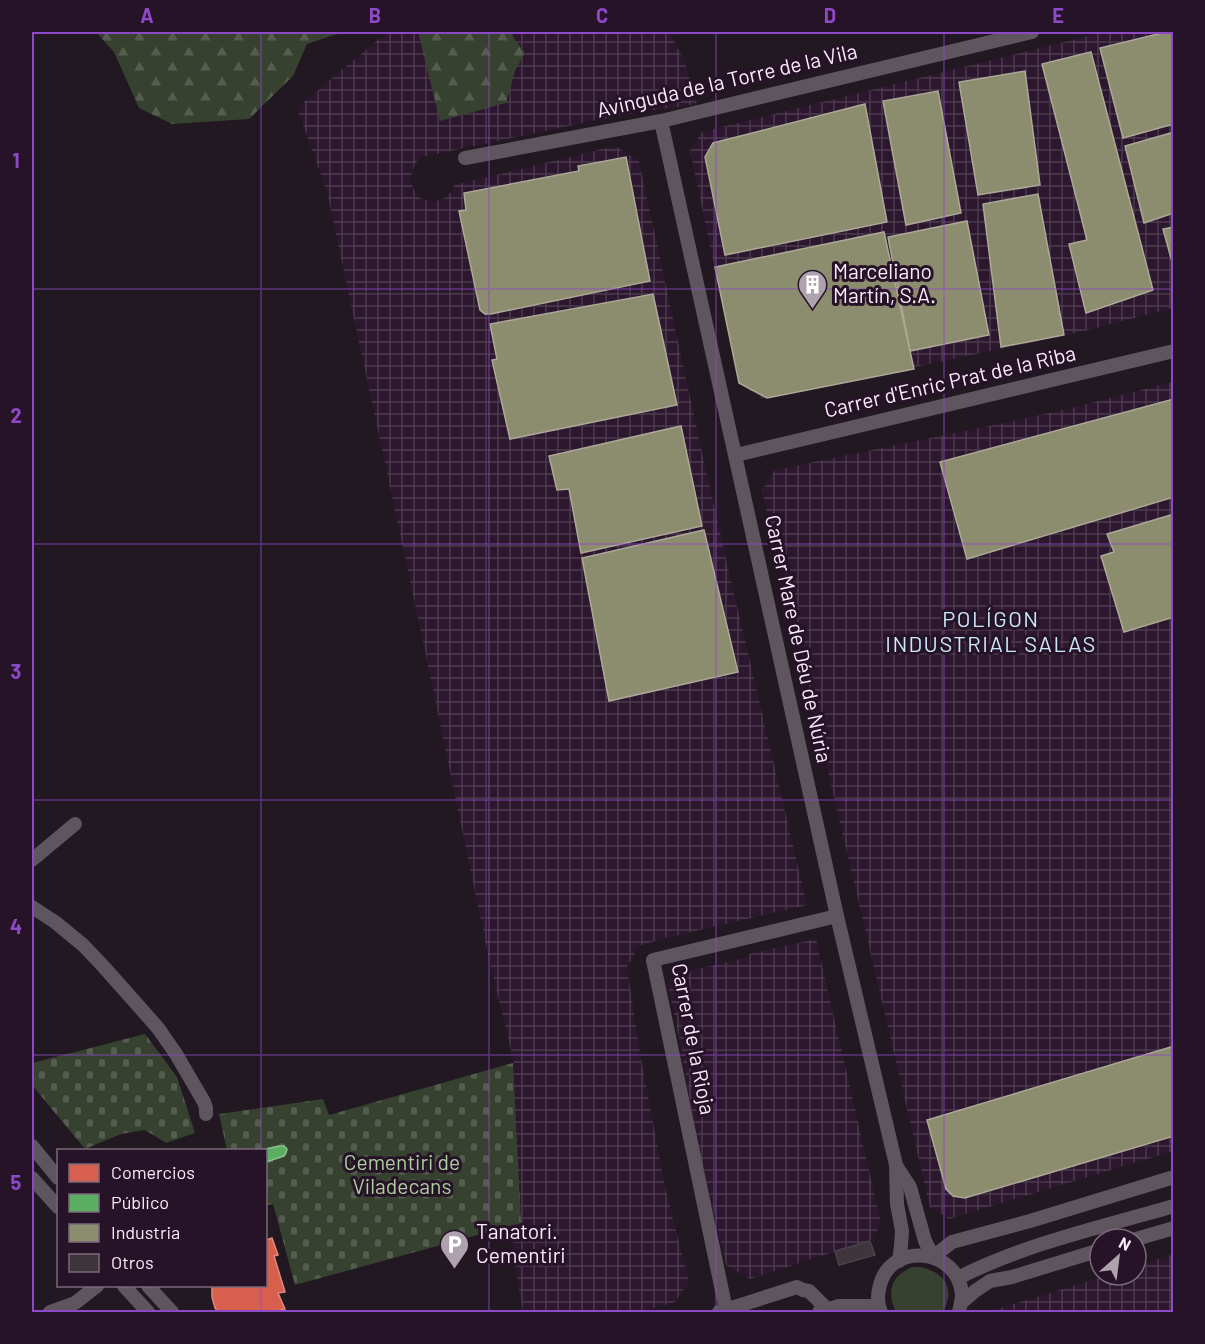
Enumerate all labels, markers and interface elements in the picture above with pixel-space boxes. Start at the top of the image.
text: A [140,3,154,27]
text: B [369,3,381,27]
text: C [596,3,608,27]
text: D [824,3,836,27]
text: E [1052,3,1064,27]
street label: Avinguda de la Torre de la Vila [594,37,859,122]
text: 1 [12,148,20,172]
place label: Marceliano Martín, S.A. [833,258,936,307]
building icon: Marceliano Martín, S.A. [796,268,828,310]
street label: Carrer d'Enric Prat de la Riba [821,339,1078,422]
text: 2 [10,403,22,427]
street label: Carrer Mare de Déu de Núria [761,512,838,765]
district label: POLÍGON INDUSTRIAL SALAS [885,605,1097,656]
text: 3 [11,659,21,683]
text: 4 [10,914,22,938]
street label: Carrer de la Rioja [668,961,721,1117]
legend [57,1149,267,1287]
park label: Cementiri de Viladecans [344,1149,460,1198]
text: Comercios [111,1161,195,1183]
text: 5 [11,1170,22,1194]
text: Público [111,1191,169,1213]
place label: Tanatori. Cementiri [476,1218,566,1267]
text: Industria [111,1221,180,1243]
north arrow [1088,1227,1148,1287]
parking icon: Tanatori. Cementiri [439,1228,471,1270]
text: N [1116,1232,1134,1254]
text: Otros [111,1251,154,1273]

